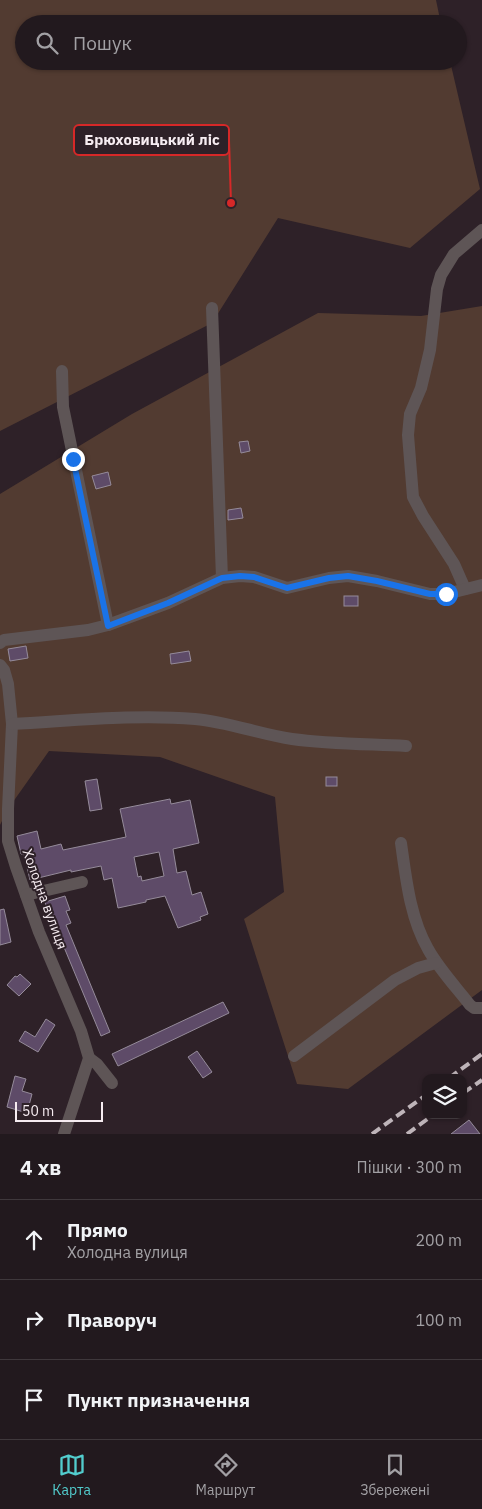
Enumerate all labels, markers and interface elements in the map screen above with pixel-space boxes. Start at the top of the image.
search box [15,15,467,70]
icon: search [33,29,61,57]
text: Пошук [73,31,132,55]
callout: Брюховицький ліс [74,125,229,155]
text: Брюховицький ліс [84,130,220,149]
route end [62,448,85,471]
route start [435,583,458,606]
street label: Холодна вулиця [18,846,72,952]
map controls [422,1074,467,1119]
button: layers [422,1074,467,1119]
scale bar [15,1099,102,1122]
text: 50 m [22,1102,54,1120]
text: 4 хв [20,1153,61,1181]
text: Пішки · 300 m [357,1157,462,1177]
text: Прямо [67,1218,128,1242]
icon: ahead [20,1226,48,1254]
text: 200 m [415,1230,462,1250]
text: Холодна вулиця [67,1242,188,1262]
icon: right [20,1306,48,1334]
text: Праворуч [67,1308,157,1332]
text: 100 m [415,1310,462,1330]
icon: arrive [20,1386,48,1414]
text: Пункт призначення [67,1388,250,1412]
tab: Карта [52,1451,91,1499]
tab: Маршрут [196,1451,255,1499]
tab: Збережені [360,1451,430,1499]

